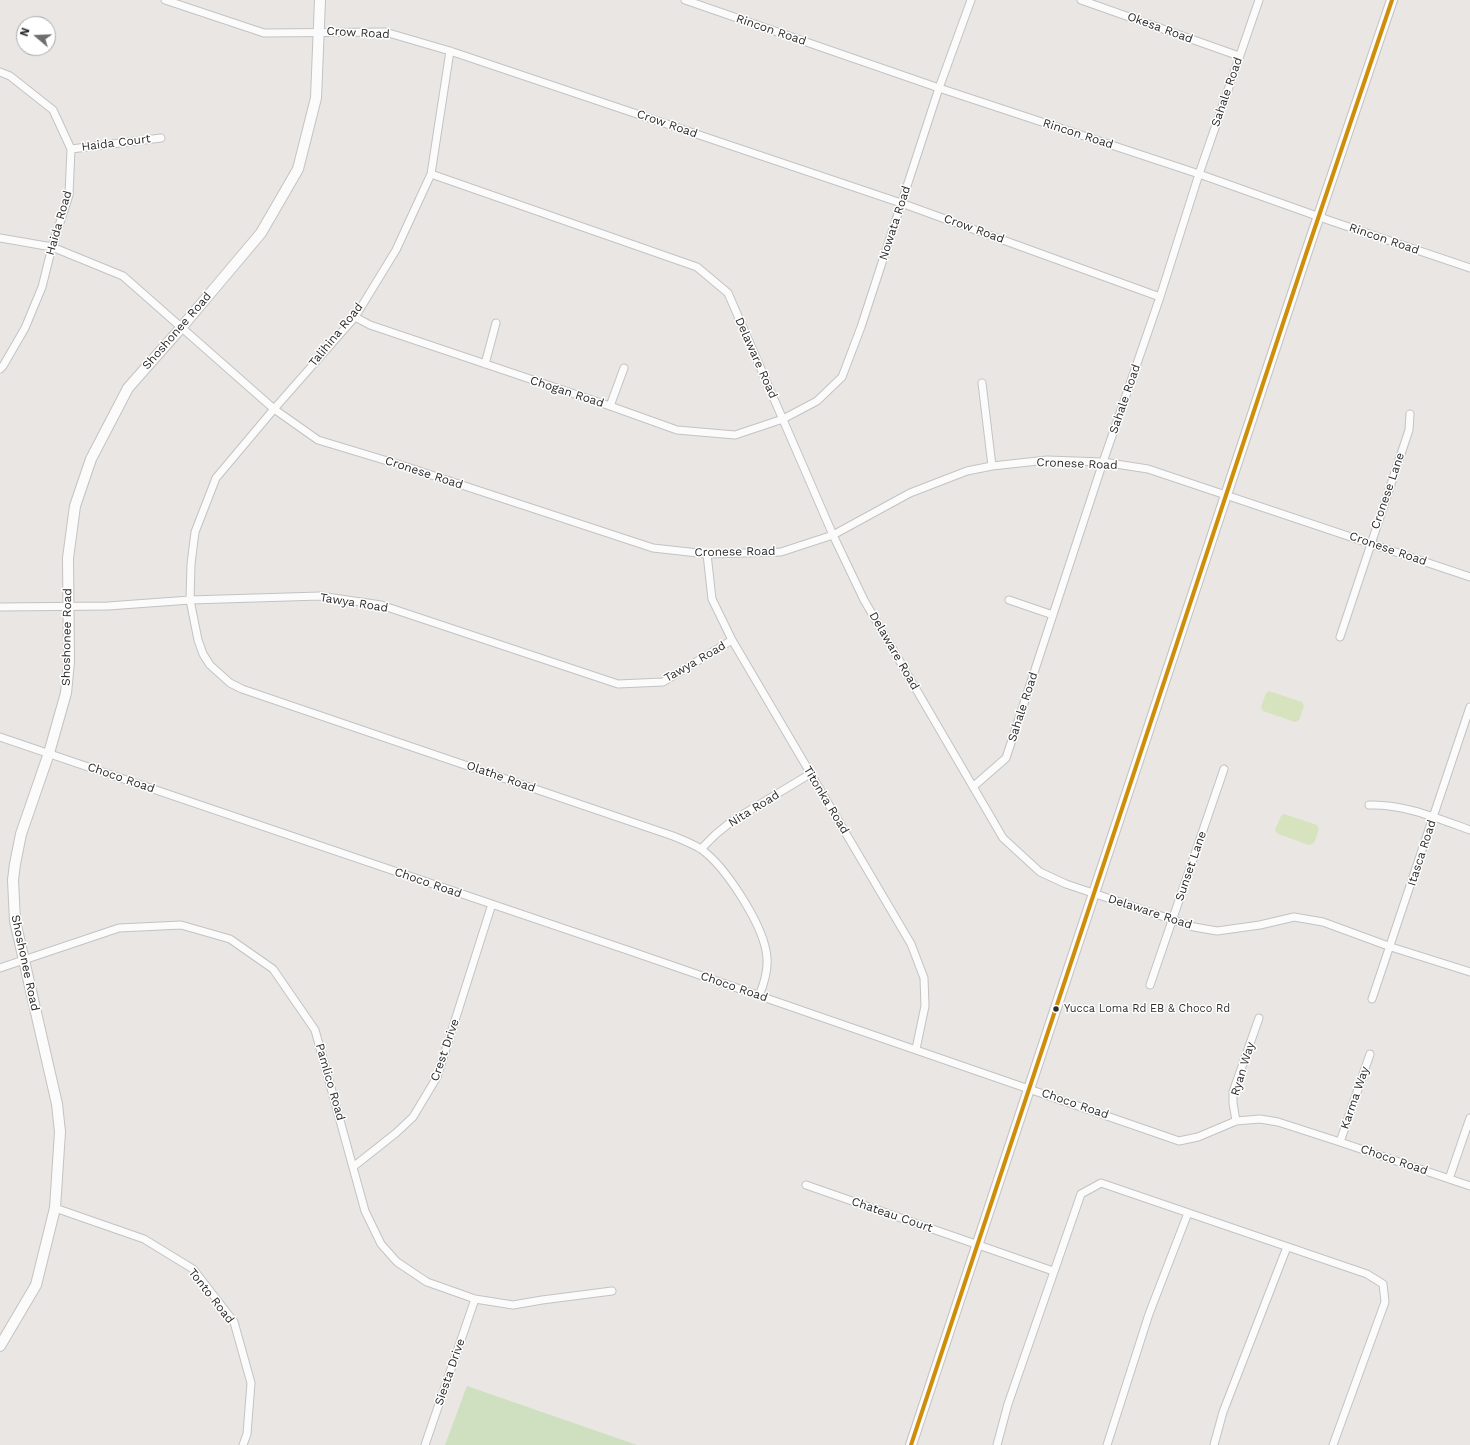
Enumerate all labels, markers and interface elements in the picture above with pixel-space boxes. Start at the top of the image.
street label: Okesa Road [1125,9,1195,47]
street label: Rincon Road [734,11,808,49]
north arrow [16,16,56,56]
street label: Crow Road [326,24,390,42]
text: N [18,26,33,38]
street label: Sahale Road [1208,55,1246,129]
street label: Crow Road [635,107,699,141]
street label: Rincon Road [1041,116,1115,152]
street label: Haida Court [81,132,151,154]
street label: Nowata Road [876,184,914,262]
street label: Haida Road [43,189,75,257]
street label: Crow Road [942,211,1006,247]
street label: Rincon Road [1347,220,1421,258]
street label: Shoshonee Road [139,289,215,373]
street label: Talihina Road [306,300,366,370]
street label: Delaware Road [732,315,780,401]
street label: Sahale Road [1106,362,1144,436]
street label: Chogan Road [528,373,606,411]
street label: Cronese Lane [1368,451,1408,531]
street label: Cronese Road [383,454,465,492]
street label: Cronese Road [1036,455,1118,473]
street label: Cronese Road [1347,529,1429,569]
street label: Cronese Road [694,544,776,560]
street label: Shoshonee Road [59,588,75,686]
street label: Tawya Road [319,590,389,616]
street label: Delaware Road [866,609,922,693]
street label: Tawya Road [662,639,728,685]
street label: Sahale Road [1005,670,1041,744]
street label: Olathe Road [465,758,537,796]
street label: Choco Road [85,760,157,796]
street label: Titonka Road [800,763,852,837]
street label: Nita Road [726,788,782,830]
street label: Itasca Road [1405,818,1439,888]
street label: Sunset Lane [1172,829,1210,903]
street label: Choco Road [392,865,464,901]
street label: Delaware Road [1106,892,1194,932]
street label: Shoshonee Road [8,914,42,1012]
street label: Choco Road [698,969,770,1005]
place label: Yucca Loma Rd EB & Choco Rd [1064,1002,1230,1016]
marker: Yucca Loma Rd EB & Choco Rd [1051,1004,1061,1014]
street label: Crest Drive [428,1017,462,1083]
street label: Ryan Way [1228,1040,1258,1098]
street label: Pamlico Road [312,1042,348,1122]
street label: Karma Way [1338,1065,1372,1131]
street label: Choco Road [1039,1086,1111,1122]
street label: Choco Road [1358,1142,1430,1178]
street label: Chateau Court [850,1194,934,1236]
street label: Tonto Road [185,1266,237,1326]
street label: Siesta Drive [432,1337,468,1407]

